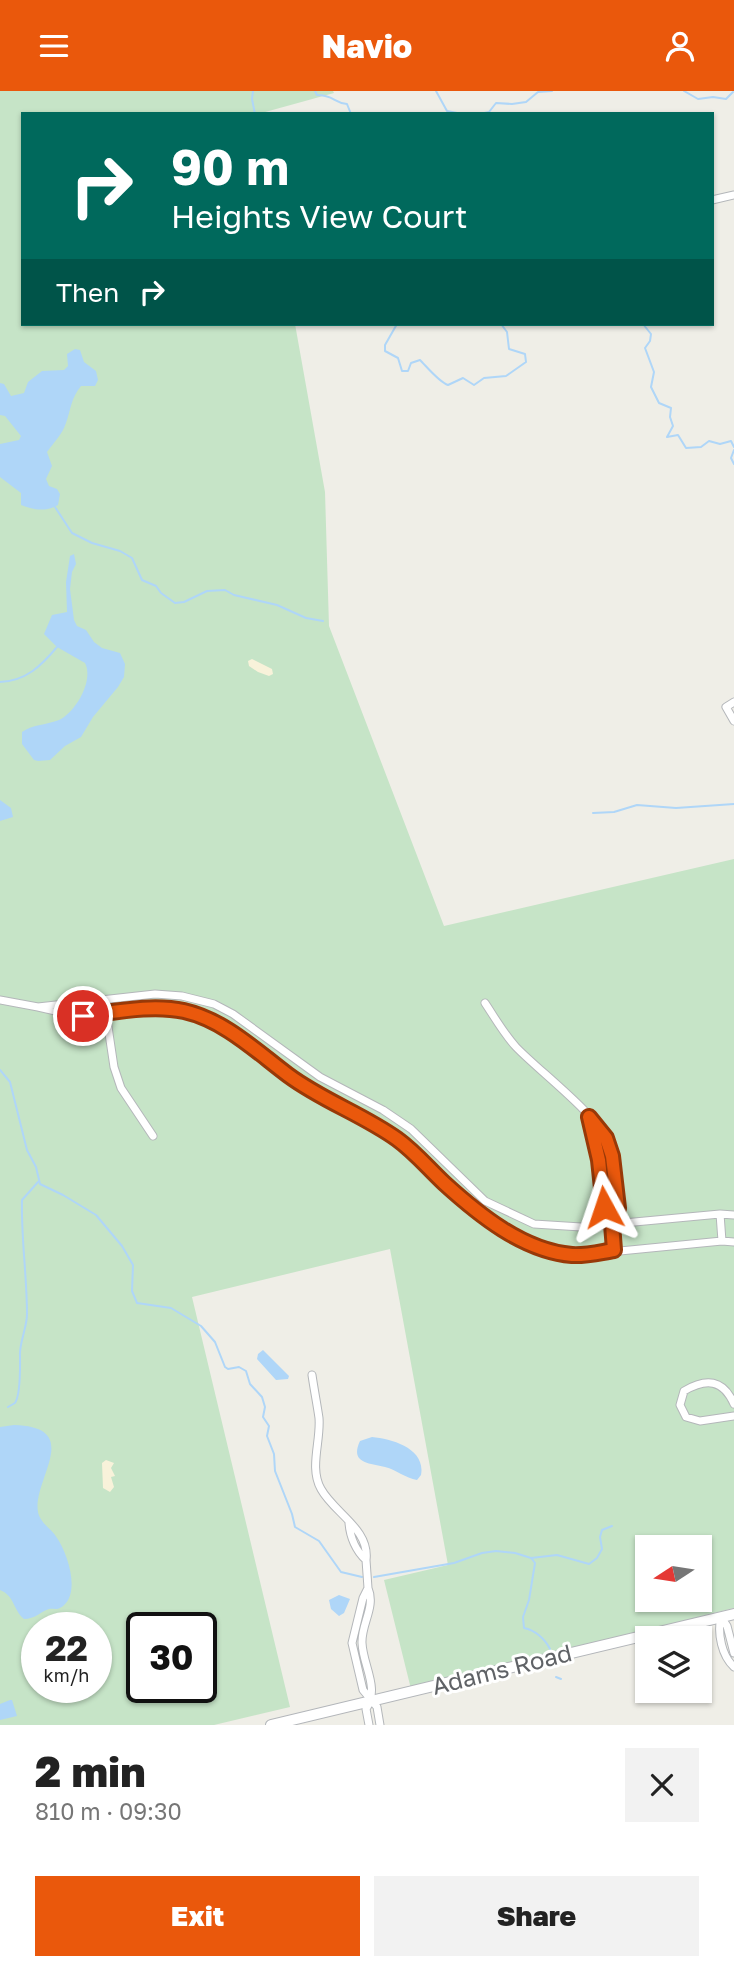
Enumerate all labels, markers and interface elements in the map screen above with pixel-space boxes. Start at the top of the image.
icon: menu [35,27,73,65]
text: Navio [322,27,412,65]
icon: person [661,27,699,65]
text: 90 m [171,137,289,196]
icon: right [56,140,147,231]
text: Heights View Court [171,197,468,235]
icon: right [133,273,171,311]
text: Then [56,277,119,308]
pin [53,986,113,1046]
icon: arrive [64,997,102,1035]
position arrow [567,1170,641,1244]
north arrow [635,1535,712,1612]
map controls [635,1535,712,1703]
speed limit sign: 30 [126,1612,217,1703]
button: layers [635,1626,712,1703]
text: 22 [45,1627,88,1669]
street label: Adams Road [429,1637,574,1700]
text: km/h [44,1664,89,1686]
text: 2 min [35,1746,146,1796]
button: close [625,1748,699,1822]
text: 810 m · 09:30 [35,1797,182,1825]
button: Exit [35,1876,360,1956]
button: Share [374,1876,699,1956]

